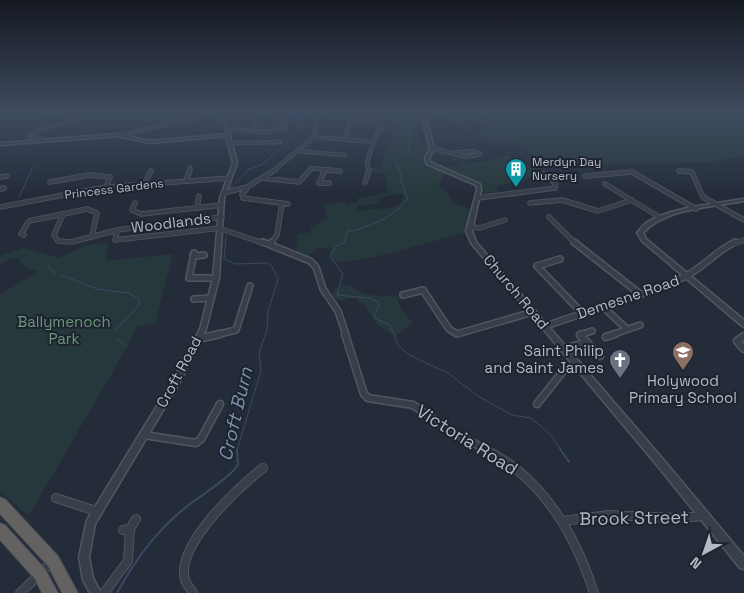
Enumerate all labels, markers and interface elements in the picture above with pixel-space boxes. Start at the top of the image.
place label: Merdyn Day Nursery [532,154,601,184]
building icon: Merdyn Day Nursery [504,157,528,188]
street label: Princess Gardens [64,175,164,203]
street label: Woodlands [130,208,212,237]
street label: Church Road [480,250,553,333]
street label: Demesne Road [574,270,682,323]
park label: Ballymenoch Park [17,312,111,348]
street label: Croft Road [152,333,205,411]
school or university icon: Holywood Primary School [671,340,695,371]
place label: Saint Philip and Saint James [485,341,604,377]
church icon: Saint Philip and Saint James [608,348,632,379]
water label: Croft Burn [213,365,258,463]
place label: Holywood Primary School [629,371,737,407]
street label: Victoria Road [412,399,522,480]
street label: Brook Street [579,505,689,530]
north arrow [679,528,729,578]
text: N [686,553,705,573]

